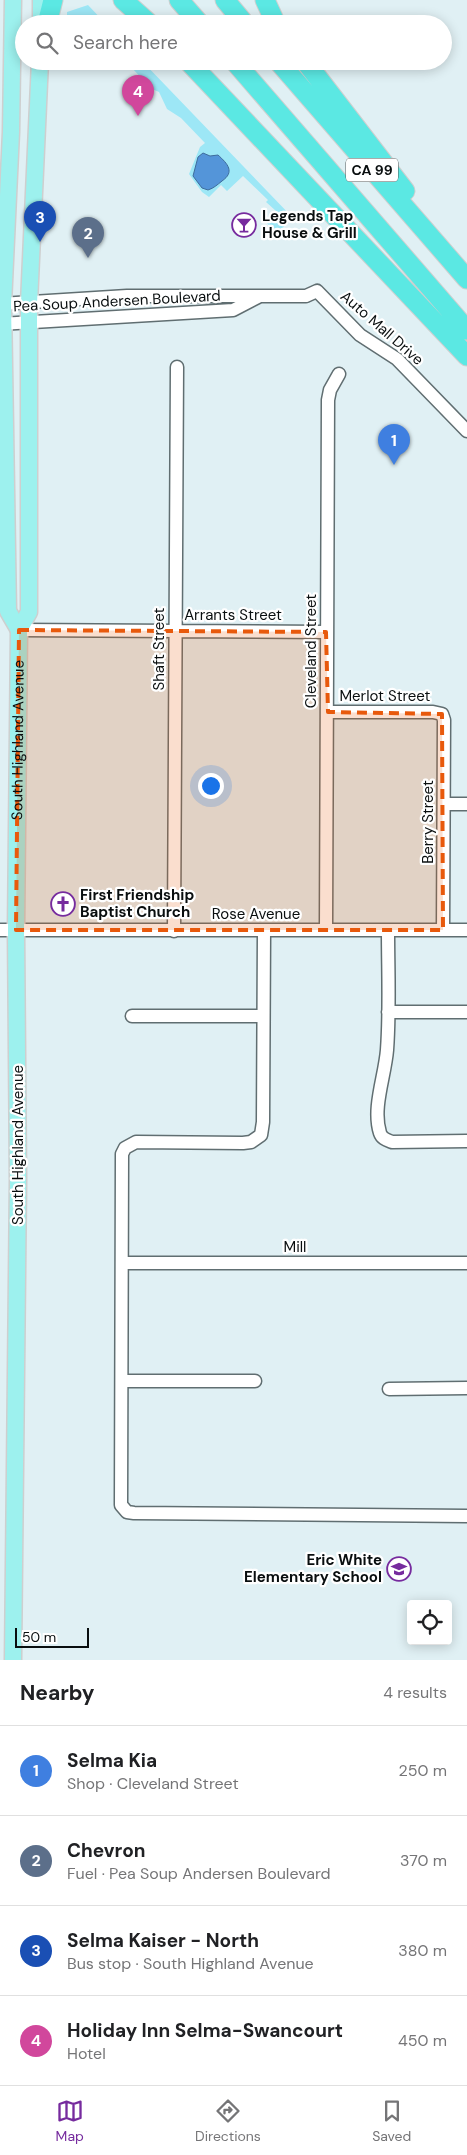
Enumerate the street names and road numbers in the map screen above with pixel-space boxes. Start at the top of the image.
road number: CA 99 [346,158,398,182]
street label: Pea Soup Andersen Boulevard [13,286,221,316]
street label: Auto Mall Drive [336,286,428,370]
street label: Cleveland Street [301,594,321,708]
street label: Arrants Street [184,605,282,625]
street label: Shaft Street [149,607,169,690]
street label: South Highland Avenue [7,660,29,820]
street label: Merlot Street [339,686,431,706]
street label: Berry Street [418,780,438,864]
street label: Rose Avenue [212,904,300,924]
street label: South Highland Avenue [8,1065,28,1225]
street label: Mill [284,1237,306,1257]

